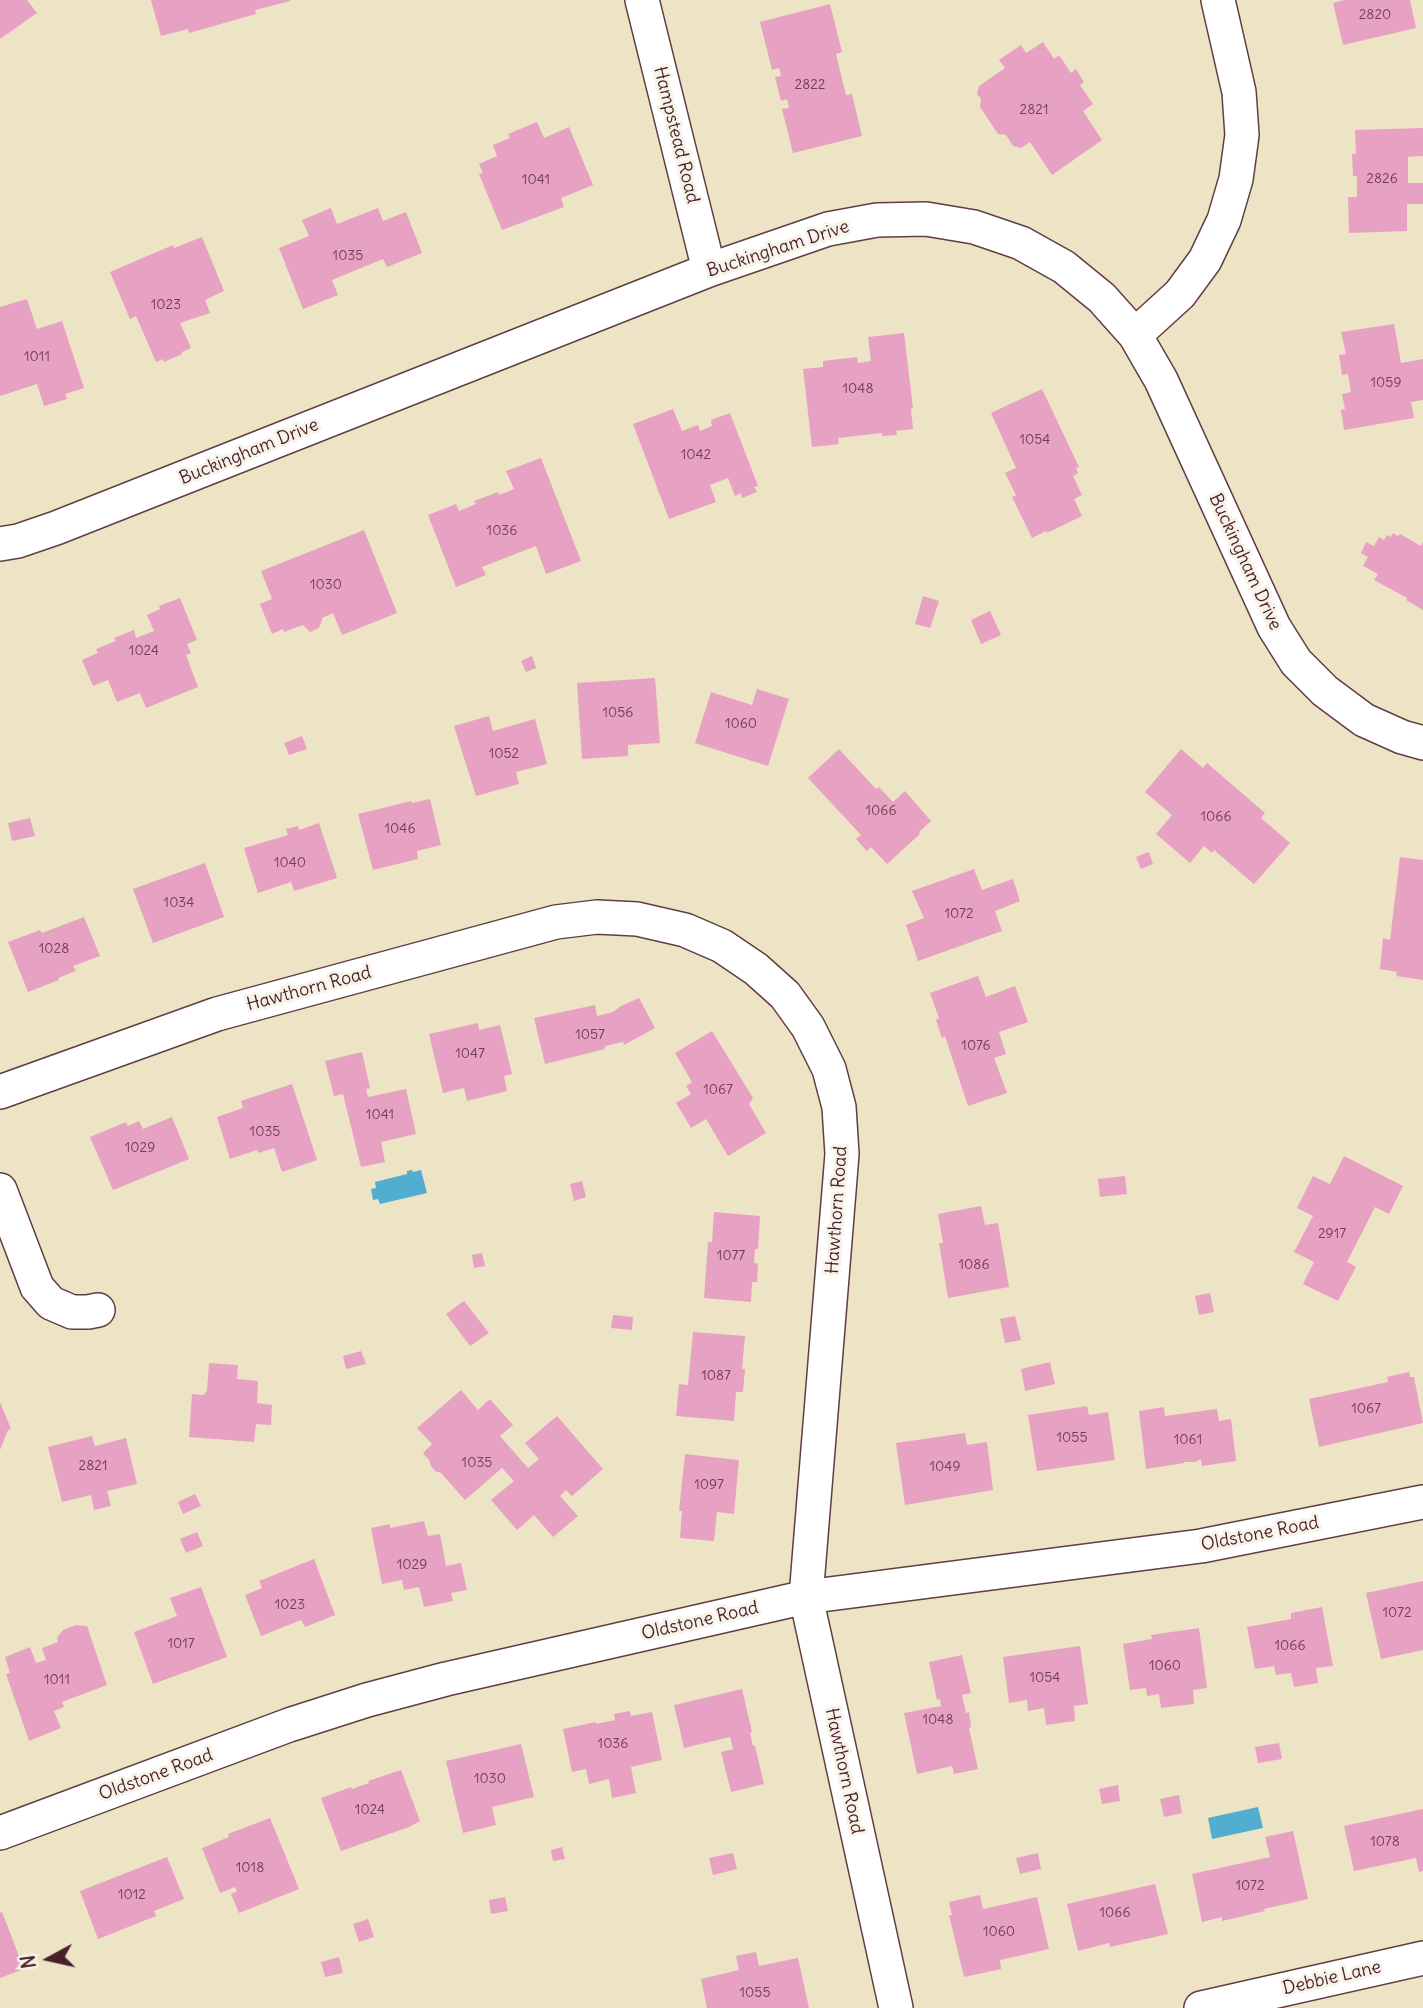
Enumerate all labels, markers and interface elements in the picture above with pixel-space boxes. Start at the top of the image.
house number: 2820 [1359,7,1391,23]
street label: Hampstead Road [649,64,703,206]
house number: 2822 [794,77,826,93]
house number: 2821 [1020,102,1048,118]
house number: 2826 [1366,171,1398,187]
house number: 1041 [522,172,550,188]
street label: Buckingham Drive [704,216,852,282]
house number: 1035 [333,248,363,264]
house number: 1023 [151,297,181,313]
house number: 1011 [24,349,50,365]
house number: 1059 [1371,375,1401,391]
house number: 1048 [843,381,873,397]
street label: Buckingham Drive [176,414,322,490]
house number: 1054 [1020,432,1050,448]
house number: 1042 [681,447,711,463]
street label: Buckingham Drive [1204,490,1286,634]
house number: 1036 [487,523,517,539]
house number: 1030 [310,577,342,593]
house number: 1024 [129,643,159,659]
house number: 1056 [603,705,633,721]
house number: 1060 [725,716,757,732]
house number: 1052 [489,746,519,762]
house number: 1066 [866,803,896,819]
house number: 1066 [1201,809,1231,825]
house number: 1046 [385,821,415,837]
house number: 1040 [274,855,306,871]
house number: 1034 [164,895,194,911]
house number: 1072 [944,906,974,922]
house number: 1028 [39,941,69,957]
street label: Hawthorn Road [244,962,374,1016]
house number: 1057 [575,1027,605,1043]
house number: 1076 [961,1038,991,1054]
house number: 1047 [455,1046,485,1062]
house number: 1067 [703,1082,733,1098]
house number: 1041 [366,1107,394,1123]
house number: 1035 [250,1124,280,1140]
house number: 1029 [125,1140,155,1156]
street label: Hawthorn Road [822,1145,852,1275]
house number: 2917 [1318,1226,1346,1242]
house number: 1077 [717,1248,745,1264]
house number: 1086 [959,1257,989,1273]
house number: 1087 [701,1368,731,1384]
house number: 1067 [1351,1401,1381,1417]
house number: 1055 [1057,1430,1087,1446]
house number: 1061 [1174,1432,1202,1448]
house number: 1035 [462,1455,492,1471]
house number: 2821 [79,1458,107,1474]
house number: 1049 [930,1459,960,1475]
house number: 1097 [694,1477,724,1493]
street label: Oldstone Road [1199,1512,1321,1556]
house number: 1029 [397,1557,427,1573]
house number: 1023 [275,1597,305,1613]
street label: Oldstone Road [639,1597,761,1645]
house number: 1072 [1382,1605,1412,1621]
house number: 1017 [167,1636,195,1652]
house number: 1066 [1275,1638,1305,1654]
house number: 1060 [1149,1658,1181,1674]
house number: 1054 [1030,1670,1060,1686]
house number: 1011 [44,1672,70,1688]
street label: Hawthorn Road [820,1706,868,1836]
house number: 1048 [923,1712,953,1728]
house number: 1036 [598,1736,628,1752]
street label: Oldstone Road [96,1744,216,1806]
house number: 1030 [474,1771,506,1787]
house number: 1024 [355,1802,385,1818]
house number: 1078 [1370,1834,1400,1850]
house number: 1018 [236,1860,264,1876]
house number: 1072 [1235,1878,1265,1894]
house number: 1012 [118,1887,146,1903]
house number: 1066 [1100,1905,1130,1921]
north arrow [14,1924,84,1994]
house number: 1060 [983,1924,1015,1940]
text: N [15,1954,41,1970]
street label: Debbie Lane [1281,1956,1383,2000]
house number: 1055 [740,1985,770,2001]

